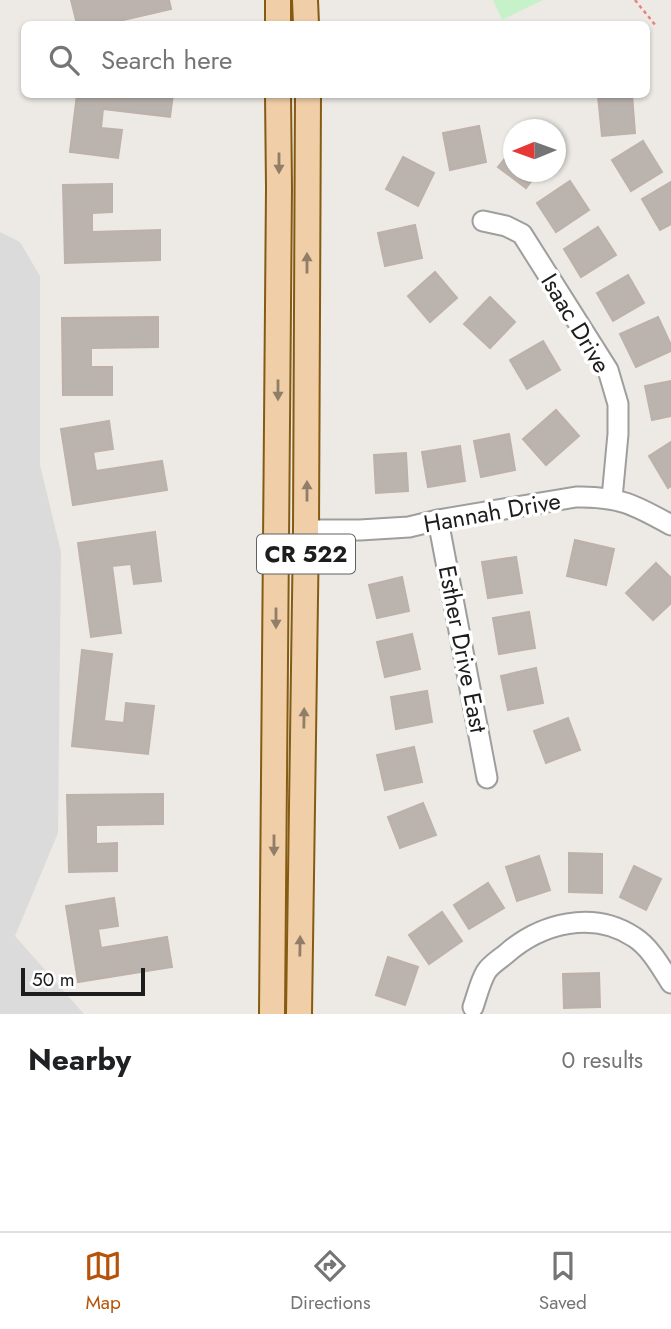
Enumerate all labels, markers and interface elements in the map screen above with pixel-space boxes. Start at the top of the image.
search box [21,21,650,98]
icon: search [45,41,83,79]
text: Search here [101,41,233,79]
north arrow [503,119,566,182]
one-way arrow [273,152,285,174]
one-way arrow [301,252,313,274]
street label: Isaac Drive [532,267,620,379]
one-way arrow [272,379,283,401]
one-way arrow [301,480,313,502]
street label: Hannah Drive [421,483,563,541]
road number: CR 522 [257,534,355,574]
street label: Esther Drive East [430,562,496,736]
one-way arrow [270,607,282,629]
one-way arrow [298,707,309,729]
one-way arrow [268,834,280,856]
one-way arrow [294,935,306,957]
scale bar [21,965,145,997]
text: 50 m [32,966,75,993]
text: Nearby [28,1038,131,1081]
text: 0 results [561,1043,643,1077]
tab: Map [84,1247,122,1316]
tab: Directions [290,1247,371,1316]
tab: Saved [539,1247,587,1316]

